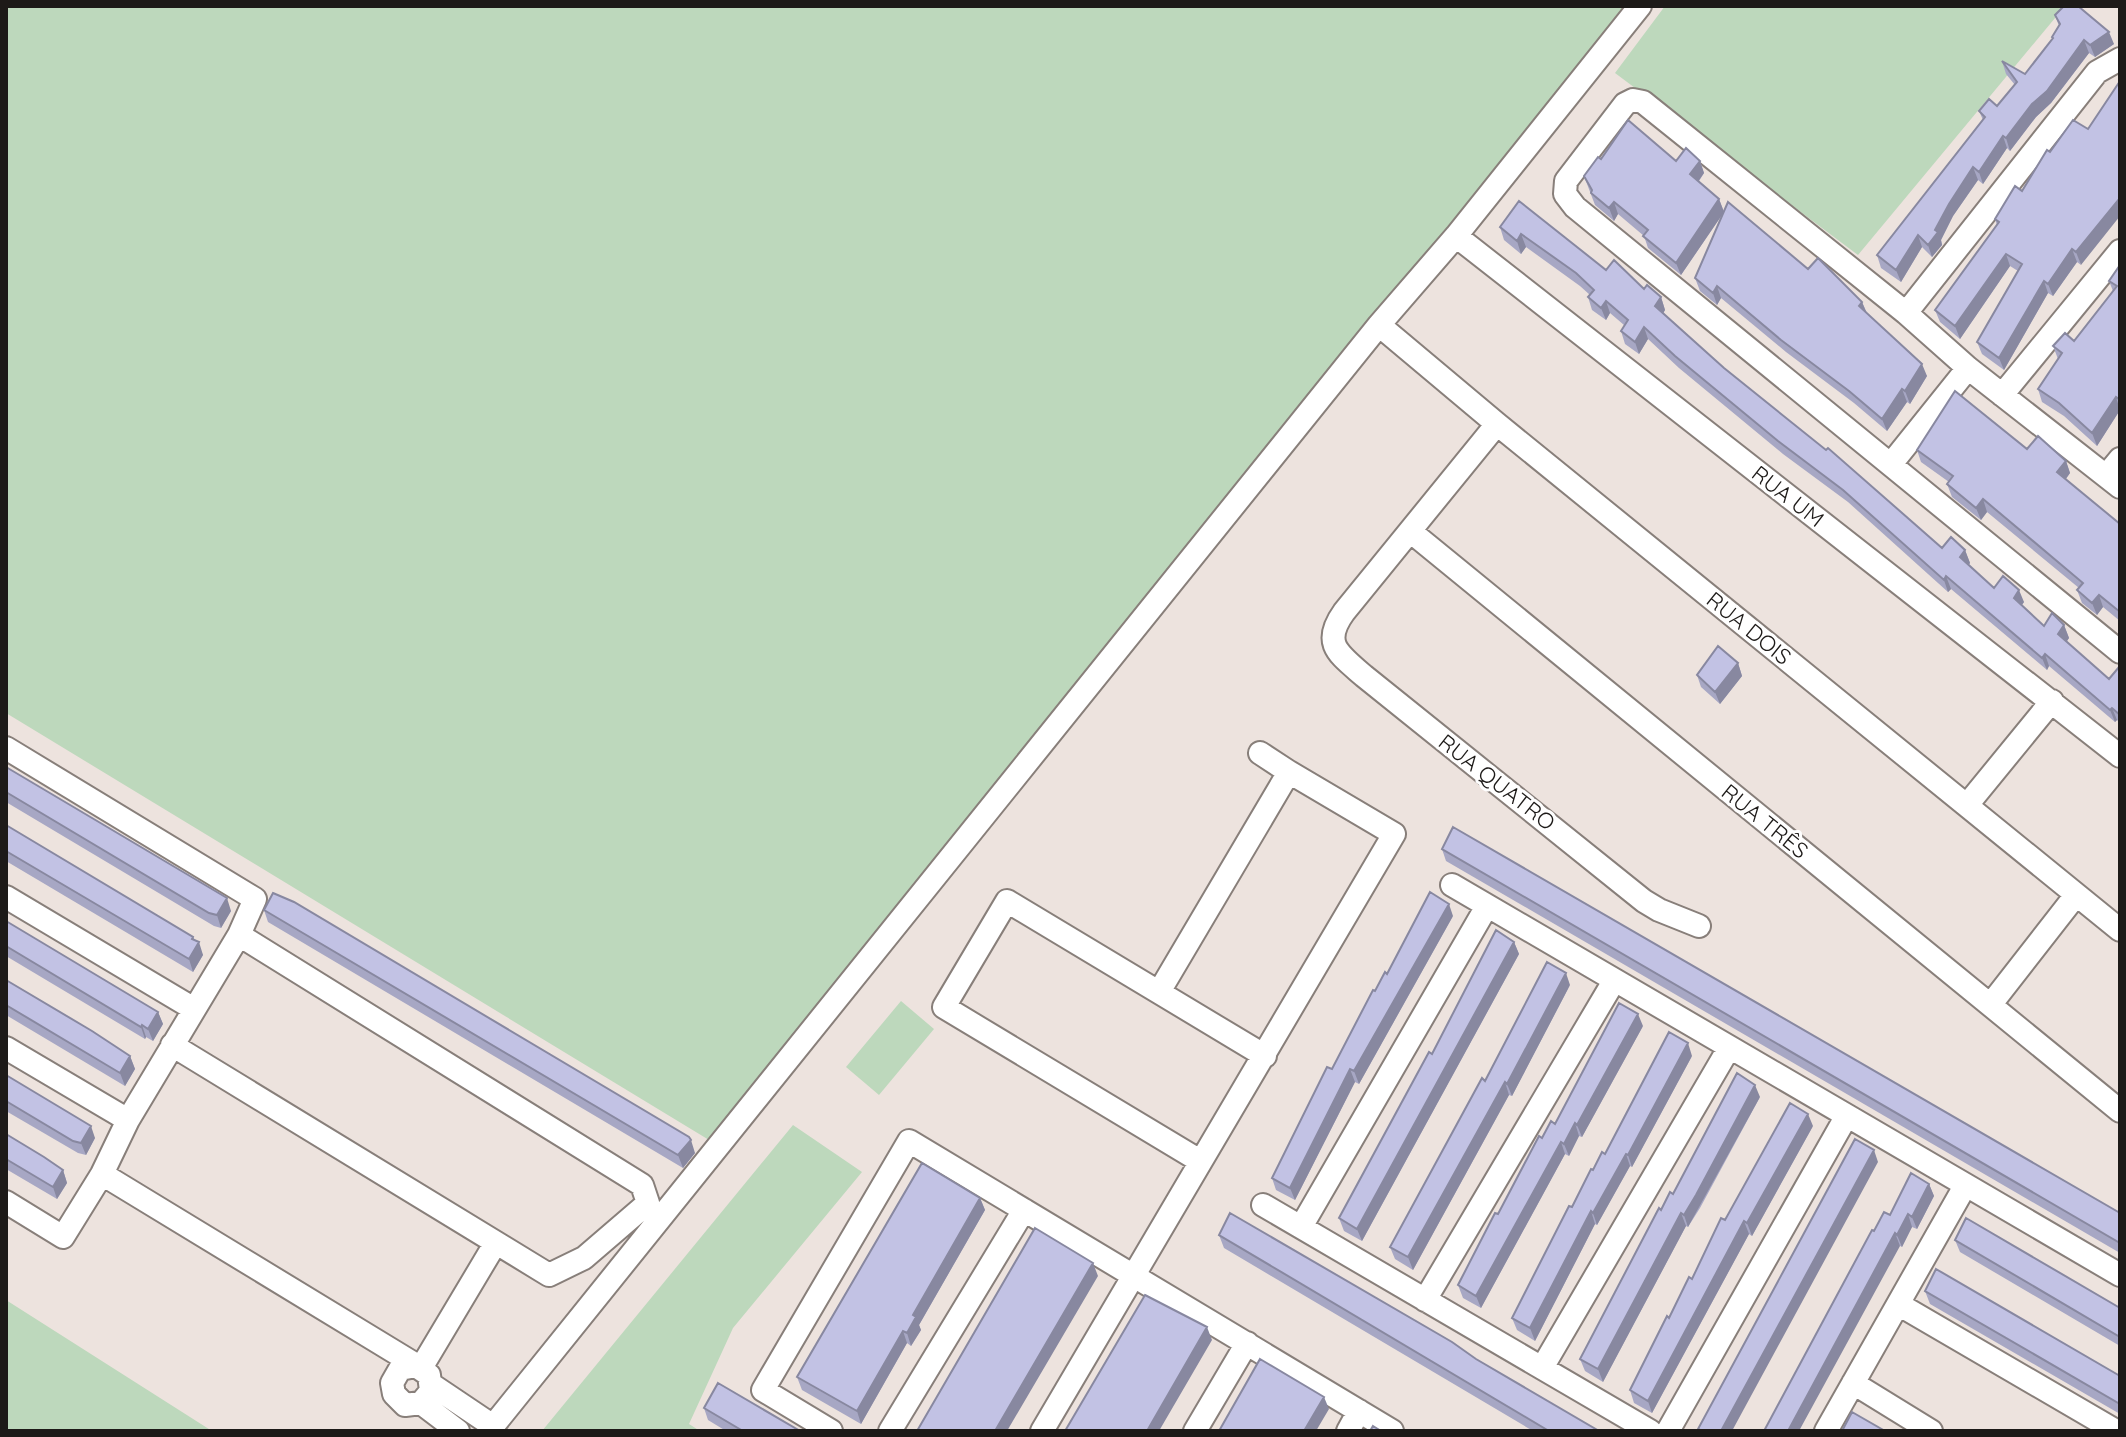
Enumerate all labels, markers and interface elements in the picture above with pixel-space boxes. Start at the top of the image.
street label: RUA UM [1746,459,1830,533]
street label: RUA DOIS [1701,585,1797,671]
street label: RUA QUATRO [1433,728,1561,836]
street label: RUA TRÊS [1716,778,1814,864]

